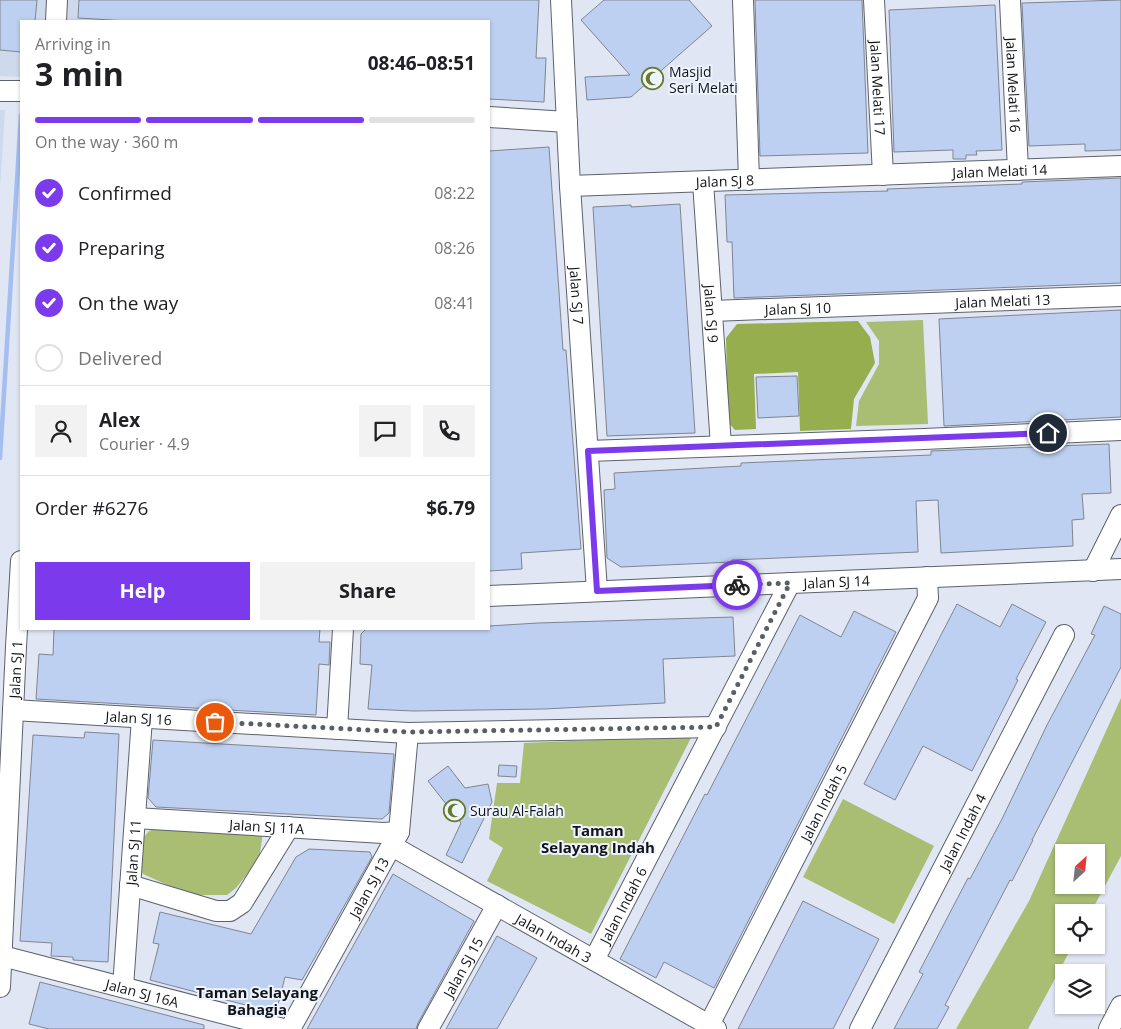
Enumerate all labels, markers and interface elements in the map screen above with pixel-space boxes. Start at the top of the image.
text: Arriving in [35,33,111,55]
street label: Jalan Melati 16 [1002,35,1026,133]
street label: Jalan Melati 17 [866,38,890,136]
text: 08:46–08:51 [368,50,475,76]
text: 3 min [35,52,124,95]
place label: Masjid Seri Melati [669,62,738,97]
mosque icon: Masjid Seri Melati [641,67,665,91]
text: On the way · 360 m [35,131,178,153]
street label: Jalan Melati 14 [950,159,1048,182]
street label: Jalan SJ 8 [693,170,754,191]
icon: check [35,179,63,207]
text: Confirmed [78,180,172,206]
text: 08:22 [434,182,475,204]
icon: check [35,234,63,262]
text: Preparing [78,235,165,261]
text: 08:26 [434,237,475,259]
street label: Jalan SJ 7 [566,264,589,325]
street label: Jalan SJ 9 [700,282,723,343]
icon: check [35,289,63,317]
street label: Jalan Melati 13 [953,289,1051,312]
text: On the way [78,290,178,316]
text: 08:41 [434,292,475,314]
street label: Jalan SJ 10 [763,297,831,319]
text: Delivered [78,345,162,371]
button: person [35,405,87,457]
button: chat [359,405,411,457]
button: phone [423,405,475,457]
text: Alex [99,407,140,433]
pin [1027,412,1069,454]
icon: home [1034,419,1062,447]
text: Courier · 4.9 [99,433,190,455]
text: Order #6276 [35,495,148,521]
text: $6.79 [426,495,475,521]
courier [712,560,762,610]
button: Help [35,562,250,620]
button: Share [260,562,475,620]
street label: Jalan SJ 14 [801,570,870,592]
icon: bike [723,571,751,599]
street label: Jalan SJ 1 [4,640,26,701]
pin [194,701,236,743]
street label: Jalan SJ 16 [103,706,172,729]
icon: bag [201,708,229,736]
street label: Jalan Indah 5 [795,761,851,846]
street label: Jalan Indah 4 [933,790,990,875]
mosque icon: Surau Al-Falah [442,798,466,822]
place label: Surau Al-Falah [470,801,564,820]
street label: Jalan SJ 11A [227,814,305,838]
street label: Jalan SJ 11 [121,819,144,888]
district label: Taman Selayang Indah [541,820,655,857]
north arrow [1055,844,1105,894]
map controls [1055,844,1105,1014]
street label: Jalan SJ 13 [343,854,393,923]
street label: Jalan Indah 6 [594,863,650,949]
button: locate [1055,904,1105,954]
street label: Jalan Indah 3 [511,908,595,966]
street label: Jalan SJ 15 [437,933,487,1002]
button: layers [1055,964,1105,1014]
street label: Jalan SJ 16A [102,973,181,1011]
district label: Taman Selayang Bahagia [196,982,319,1019]

